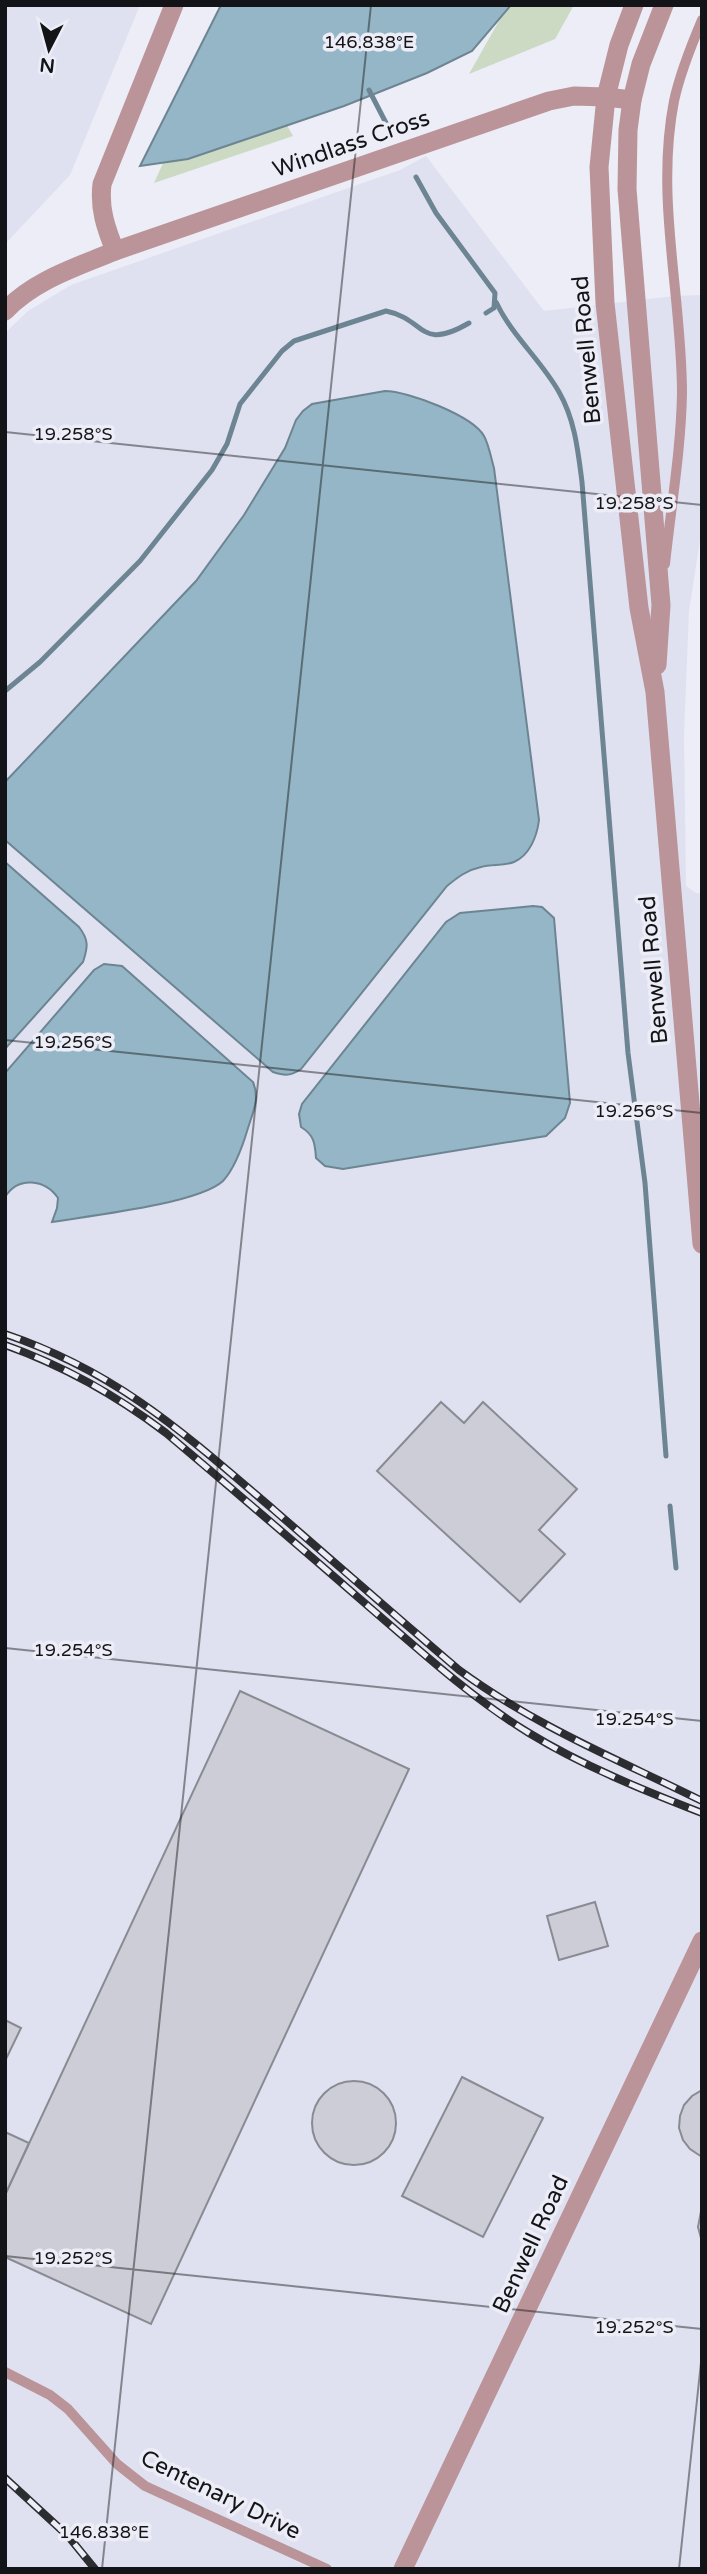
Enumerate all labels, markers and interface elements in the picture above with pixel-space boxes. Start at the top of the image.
north arrow [14,14,84,84]
text: 146.838°E [324,31,414,53]
text: N [39,53,56,77]
street label: Windlass Cross [269,104,434,184]
street label: Benwell Road [567,274,607,425]
text: 19.258°S [33,423,113,445]
text: 19.258°S [594,492,674,514]
street label: Benwell Road [634,894,674,1045]
text: 19.256°S [34,1031,112,1053]
text: 19.256°S [595,1100,673,1122]
text: 19.254°S [33,1639,113,1661]
text: 19.254°S [594,1708,674,1730]
street label: Benwell Road [487,2171,575,2318]
text: 19.252°S [33,2247,113,2269]
text: 19.252°S [594,2316,674,2338]
street label: Centenary Drive [136,2444,305,2546]
text: 146.838°E [59,2521,149,2543]

